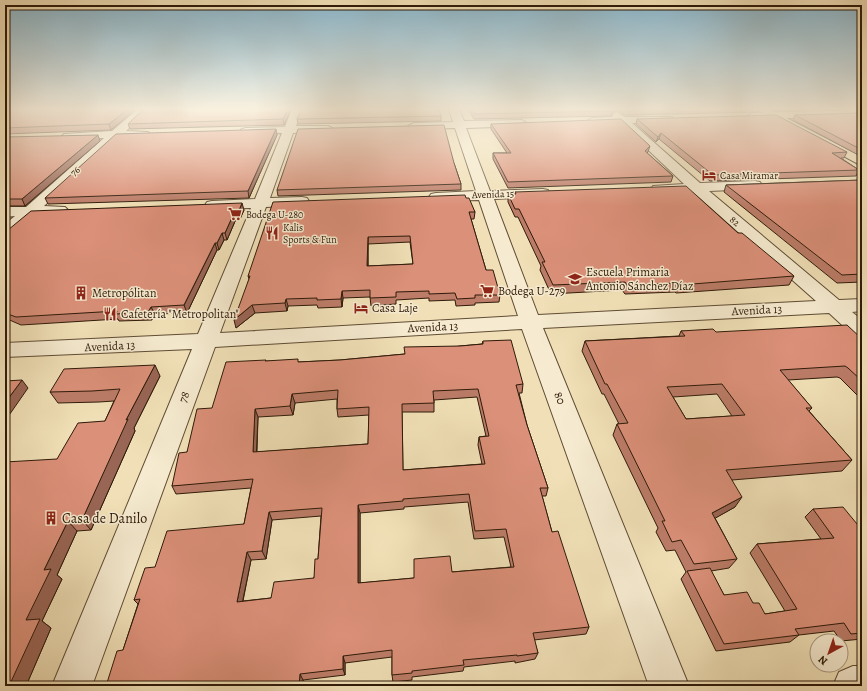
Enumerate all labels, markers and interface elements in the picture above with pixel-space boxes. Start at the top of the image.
street label: 76 [67,163,83,179]
hotel icon: Casa Miramar [701,167,717,183]
place label: Casa Miramar [720,169,778,182]
street label: Avenida 15 [471,187,514,201]
supermarket icon: Bodega U-280 [227,206,243,222]
place label: Bodega U-280 [246,208,303,221]
street label: 82 [727,213,743,229]
place label: Kalis Sports & Fun [283,221,337,247]
restaurant icon: Kalis Sports & Fun [264,225,280,241]
place label: Escuela Primaria Antonio Sánchez Díaz [585,264,694,294]
school or university icon: Escuela Primaria Antonio Sánchez Díaz [567,271,583,287]
supermarket icon: Bodega U-279 [479,283,495,299]
place label: Bodega U-279 [498,283,565,299]
building icon: Metropólitan [73,285,89,301]
place label: Metropólitan [92,285,157,301]
hotel icon: Casa Laje [353,300,369,316]
place label: Casa Laje [372,300,418,316]
street label: Avenida 13 [730,301,783,319]
restaurant icon: Cafetería "Metropolitan" [102,306,118,322]
place label: Cafetería "Metropolitan" [121,306,239,322]
street label: Avenida 13 [406,318,459,336]
street label: Avenida 13 [83,337,136,355]
street label: 78 [175,389,193,405]
street label: 80 [550,389,570,407]
place label: Casa de Danilo [62,509,147,528]
building icon: Casa de Danilo [43,510,59,526]
north arrow [809,633,849,673]
text: N [815,652,831,669]

